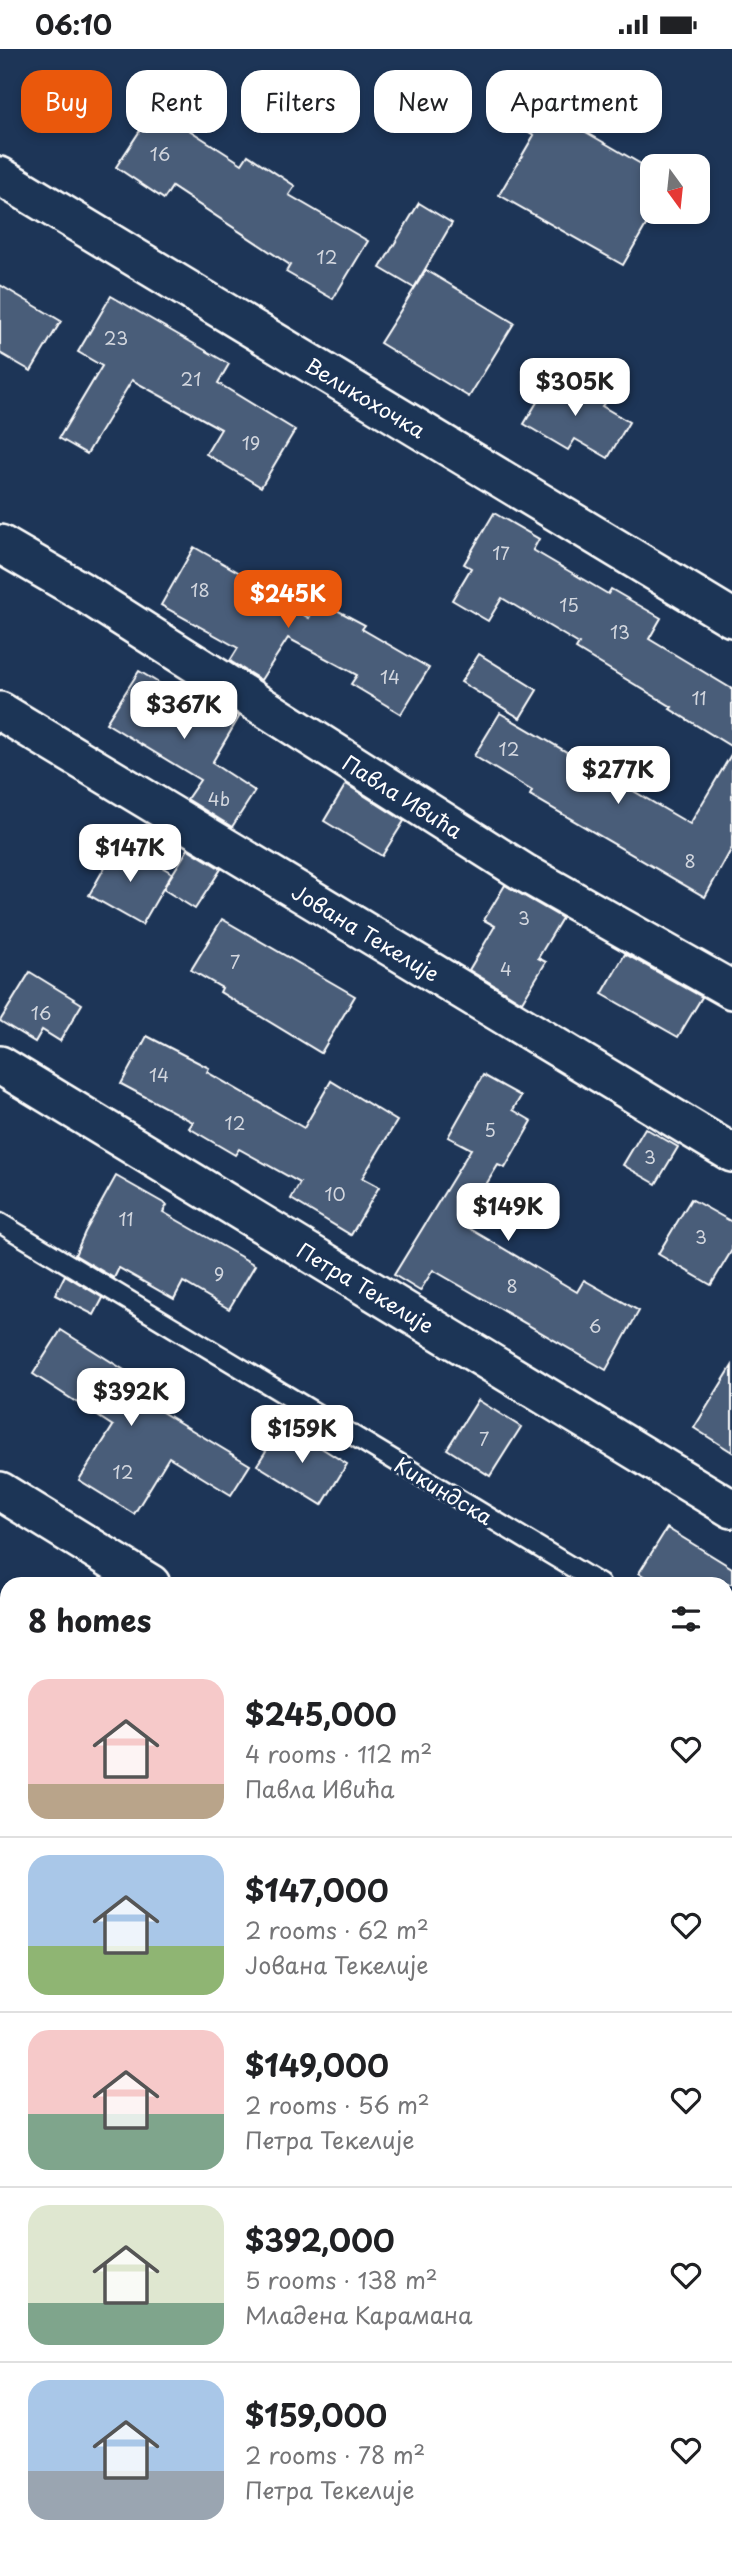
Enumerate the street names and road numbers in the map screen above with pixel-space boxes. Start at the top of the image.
street label: Великохочка [300,349,433,446]
street label: Павла Ивића [337,746,470,846]
street label: Јована Текелије [286,875,446,989]
street label: Петра Текелије [291,1233,441,1341]
street label: Кикиндска [389,1448,499,1532]

